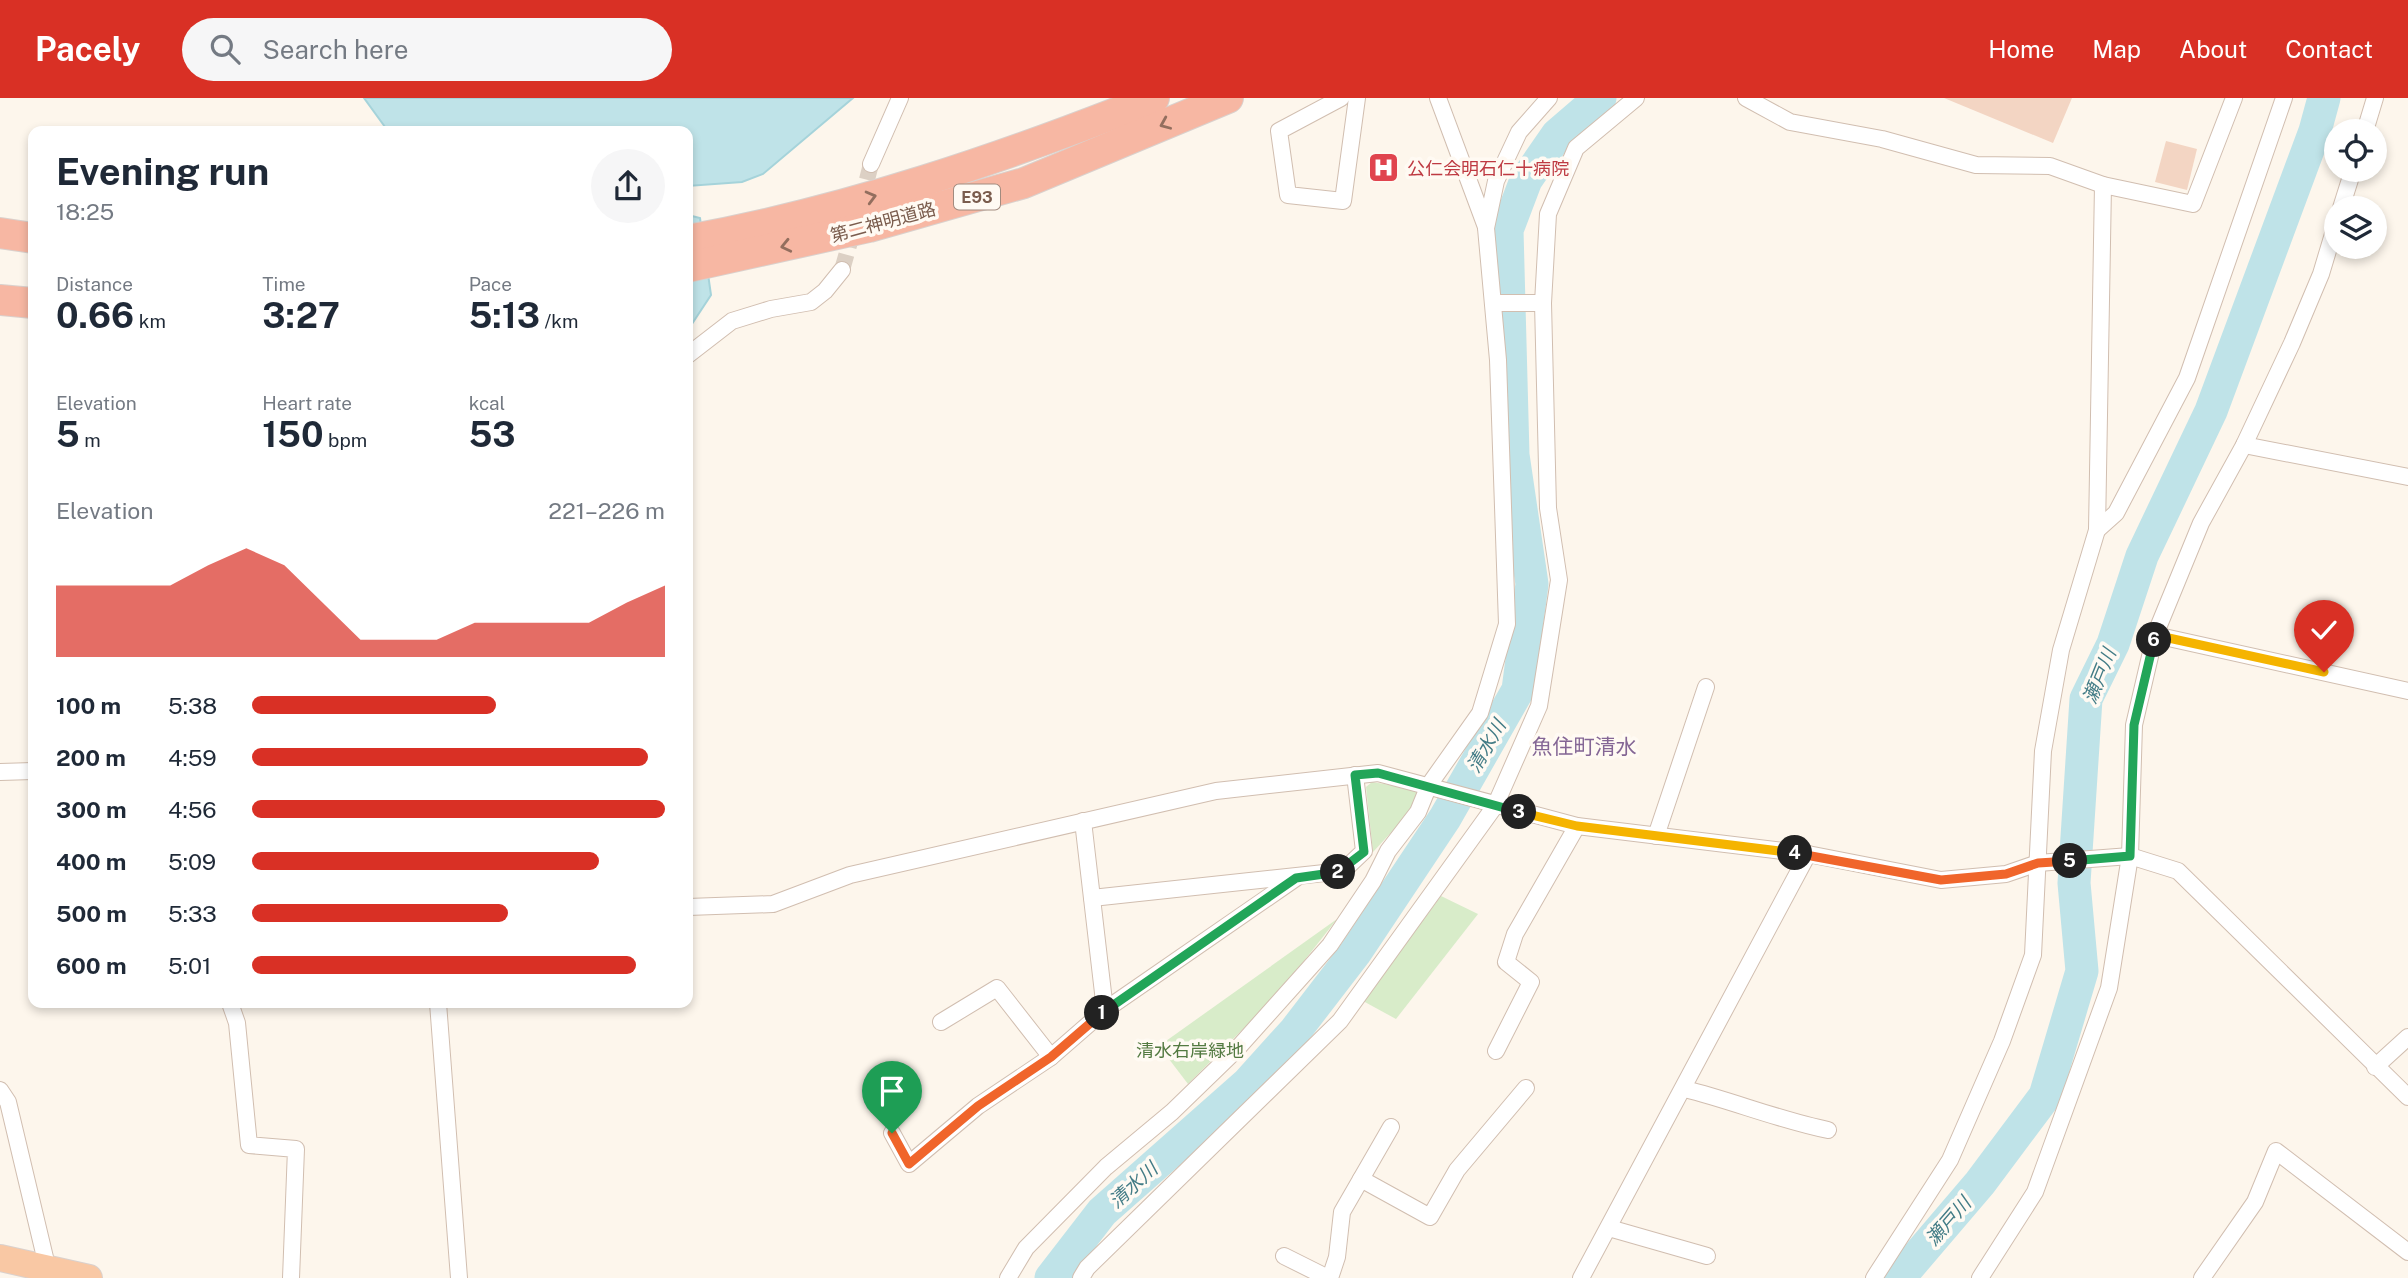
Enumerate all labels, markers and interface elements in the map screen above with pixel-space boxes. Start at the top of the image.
search box [182,18,672,81]
text: Pacely [35,30,140,68]
icon: search [206,30,244,68]
text: Search here [262,34,408,65]
text: Home [1988,35,2054,63]
text: Map [2092,35,2141,63]
text: About [2179,35,2247,63]
text: Contact [2285,35,2373,63]
one-way arrow [1160,116,1172,130]
map controls [2324,119,2387,259]
button: locate [2324,119,2387,182]
text: Evening run [56,149,269,194]
button: share [591,149,665,223]
hospital icon: 公仁会明石仁十病院 [1367,151,1401,185]
place label: 公仁会明石仁十病院 [1407,158,1569,179]
road number: E93 [954,184,1000,209]
one-way arrow [865,191,877,205]
button: layers [2324,196,2387,259]
text: 18:25 [56,198,114,225]
street label: 第二神明道路 [828,198,938,246]
one-way arrow [780,238,792,252]
text: Distance [56,273,133,295]
text: Time [262,273,306,295]
text: Pace [469,273,512,295]
text: 0.66 [56,295,134,336]
text: 3:27 [262,295,340,336]
text: 5:13 [469,295,540,336]
text: km [134,310,166,332]
text: /km [540,310,578,332]
text: Elevation [56,392,137,414]
text: Heart rate [262,392,352,414]
text: kcal [469,392,505,414]
text: 5 [56,414,80,455]
text: 150 [262,414,324,455]
text: 53 [469,414,516,455]
text: m [80,429,101,451]
text: bpm [324,429,367,451]
text: Elevation [56,497,154,524]
text: 221–226 m [548,497,665,524]
pin [2294,600,2354,672]
icon: check [2305,611,2343,649]
pin: 6 [2136,622,2172,658]
text: 6 [2147,628,2160,650]
water label: 瀬戸川 [2078,644,2121,707]
text: 100 m [56,692,121,719]
text: 5:38 [168,692,217,719]
water label: 清水川 [1462,714,1511,776]
district label: 魚住町清水 [1532,734,1637,759]
text: 200 m [56,744,126,771]
text: 4:59 [168,744,217,771]
pin: 3 [1502,794,1536,830]
text: 300 m [56,796,127,823]
text: 4:56 [168,796,217,823]
text: 3 [1512,800,1525,822]
pin: 4 [1778,836,1812,870]
text: 4 [1788,841,1801,863]
pin: 5 [2052,844,2088,878]
text: 400 m [56,848,126,875]
text: 5:09 [168,848,216,875]
text: 5 [2063,849,2076,871]
pin: 2 [1320,854,1356,890]
text: 2 [1331,860,1344,882]
text: 500 m [56,900,127,927]
text: 5:33 [168,900,217,927]
text: 600 m [56,952,126,979]
text: 5:01 [168,952,211,979]
pin: 1 [1084,996,1120,1030]
text: 1 [1097,1001,1106,1023]
park label: 清水右岸緑地 [1136,1040,1244,1061]
pin [862,1061,922,1133]
icon: arrive [873,1072,911,1110]
water label: 清水川 [1104,1156,1163,1212]
water label: 瀬戸川 [1921,1191,1976,1250]

